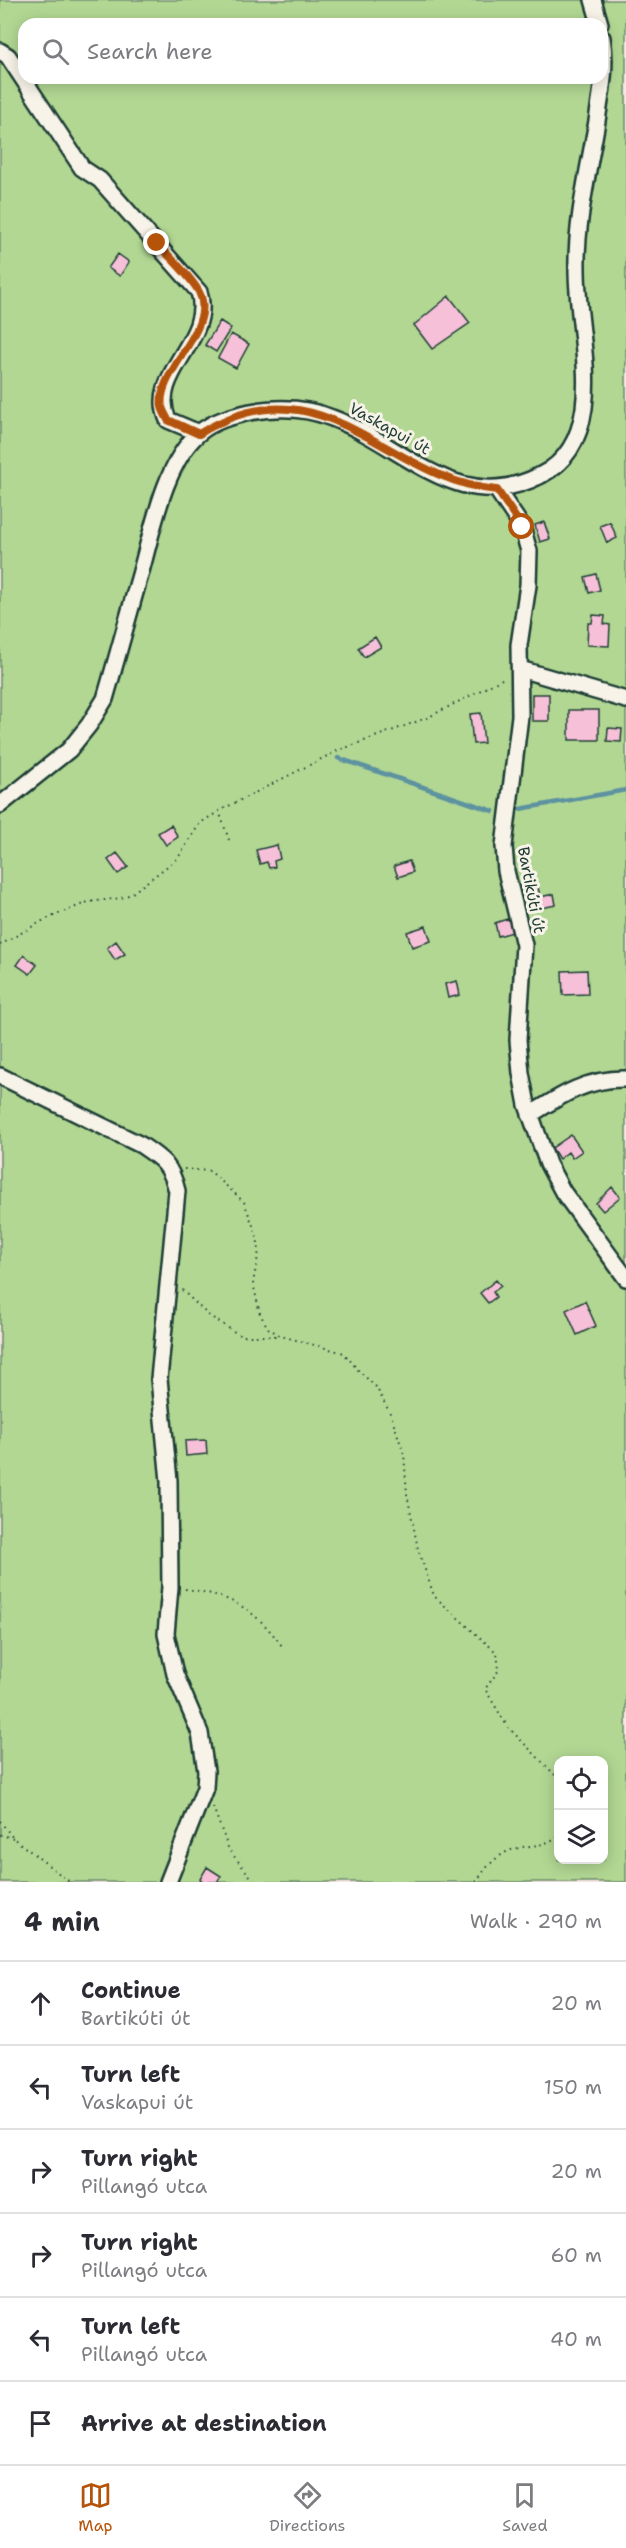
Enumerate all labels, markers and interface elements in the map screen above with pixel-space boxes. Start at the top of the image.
search box [18,18,608,84]
icon: search [39,35,72,68]
text: Search here [87,37,213,66]
route end [143,229,169,255]
street label: Vaskapui út [345,397,434,459]
route start [508,513,534,539]
street label: Bartikúti út [513,845,550,935]
map controls [554,1756,608,1864]
button: locate [554,1756,608,1810]
button: layers [554,1810,608,1864]
text: 4 min [24,1904,100,1939]
text: Walk · 290 m [470,1908,602,1934]
text: Continue [81,1976,181,2005]
icon: ahead [24,1987,57,2020]
text: 20 m [551,1990,602,2016]
text: Bartikúti út [81,2005,191,2031]
text: Turn left [81,2060,180,2089]
icon: left [24,2071,57,2104]
text: 150 m [544,2074,602,2100]
text: Vaskapui út [81,2089,194,2115]
text: Turn right [81,2144,198,2173]
icon: right [24,2155,57,2188]
text: 20 m [551,2158,602,2184]
text: Pillangó utca [81,2173,207,2199]
text: Turn right [81,2228,198,2257]
icon: right [24,2239,57,2272]
text: 60 m [550,2242,602,2268]
text: Pillangó utca [81,2257,207,2283]
text: Turn left [81,2312,180,2341]
icon: left [24,2323,57,2356]
text: 40 m [550,2326,602,2352]
text: Pillangó utca [81,2341,207,2367]
icon: arrive [24,2407,57,2440]
text: Arrive at destination [81,2409,327,2438]
tab: Map [78,2479,113,2536]
tab: Directions [269,2479,346,2536]
tab: Saved [502,2479,548,2536]

